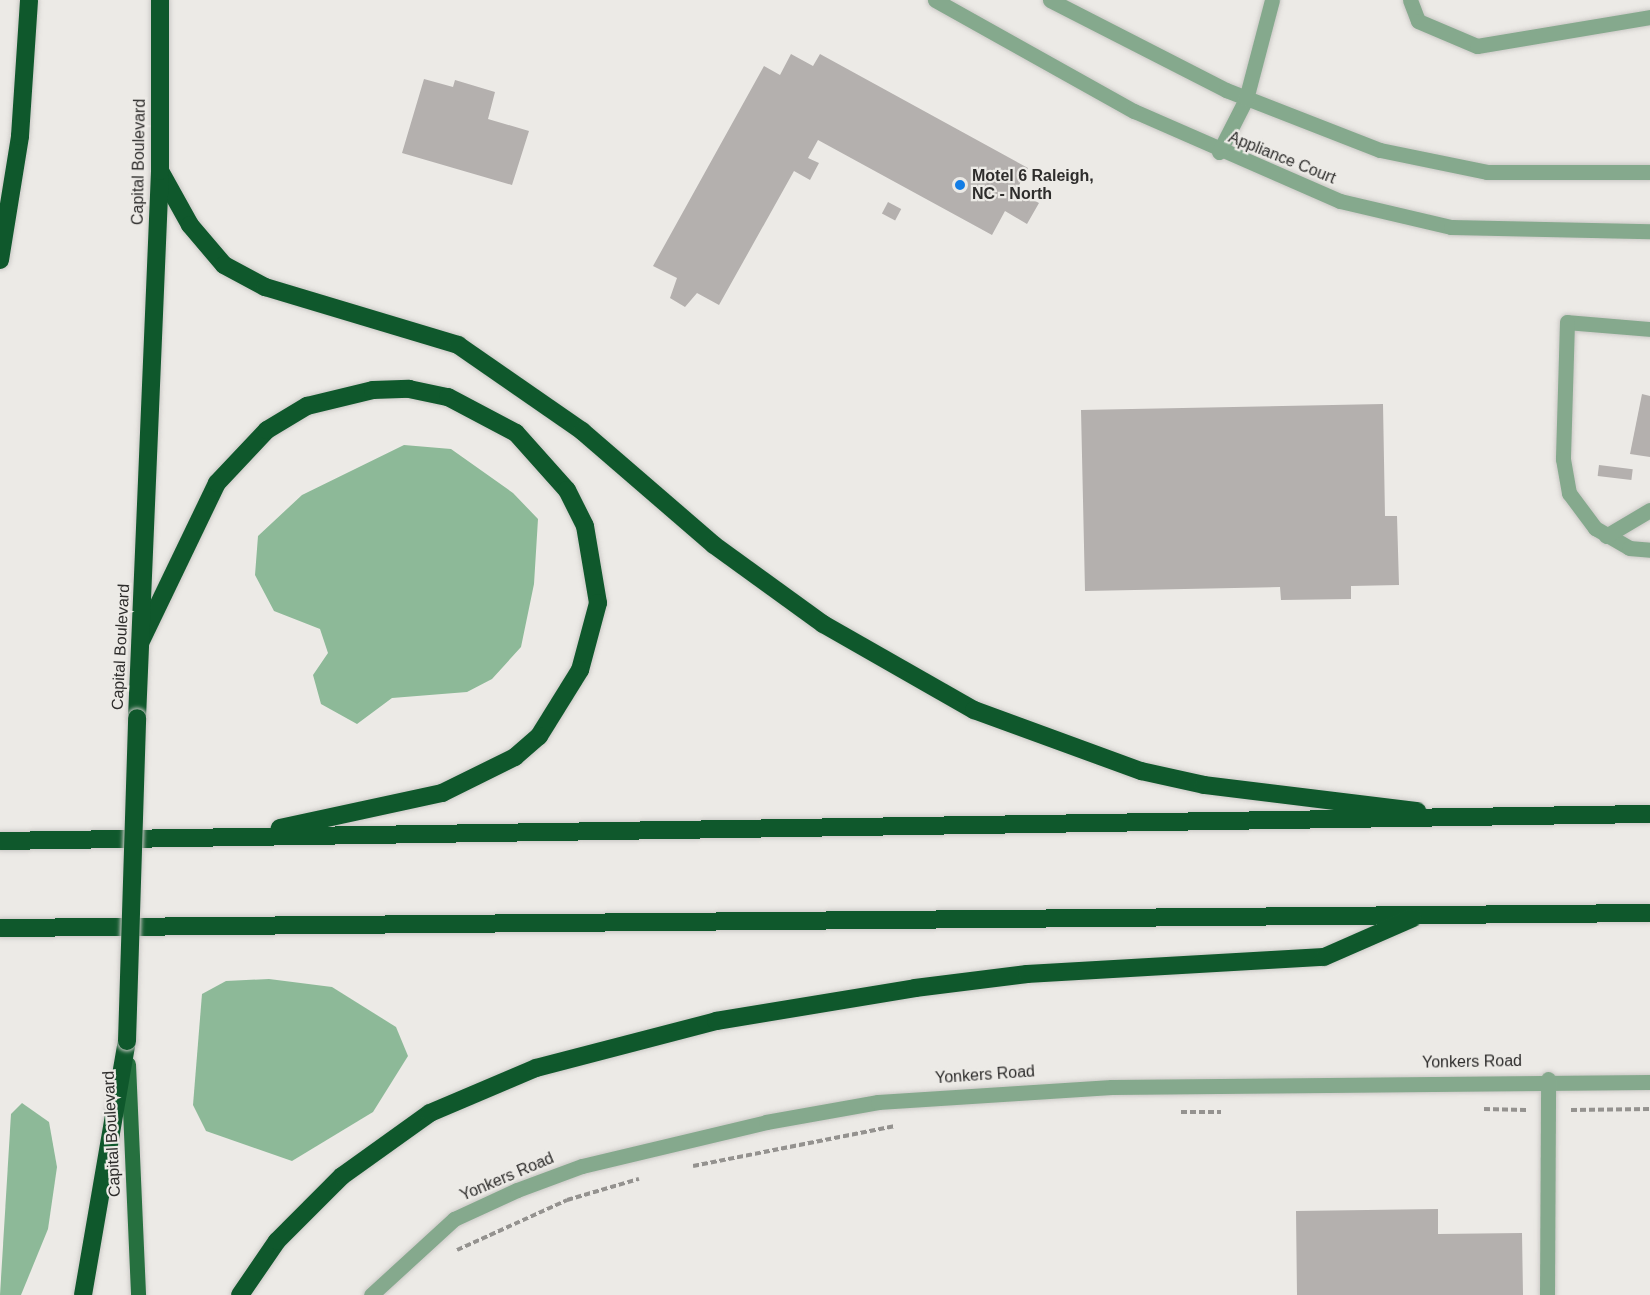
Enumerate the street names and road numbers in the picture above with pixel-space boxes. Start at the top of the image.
street label: Capital Boulevard [128,99,150,225]
street label: Appliance Court [1226,128,1338,188]
street label: Capital Boulevard [108,583,134,711]
street label: Yonkers Road [1422,1052,1522,1072]
street label: Yonkers Road [934,1062,1036,1088]
street label: Capital Boulevard [99,1070,125,1198]
street label: Yonkers Road [457,1149,557,1205]

